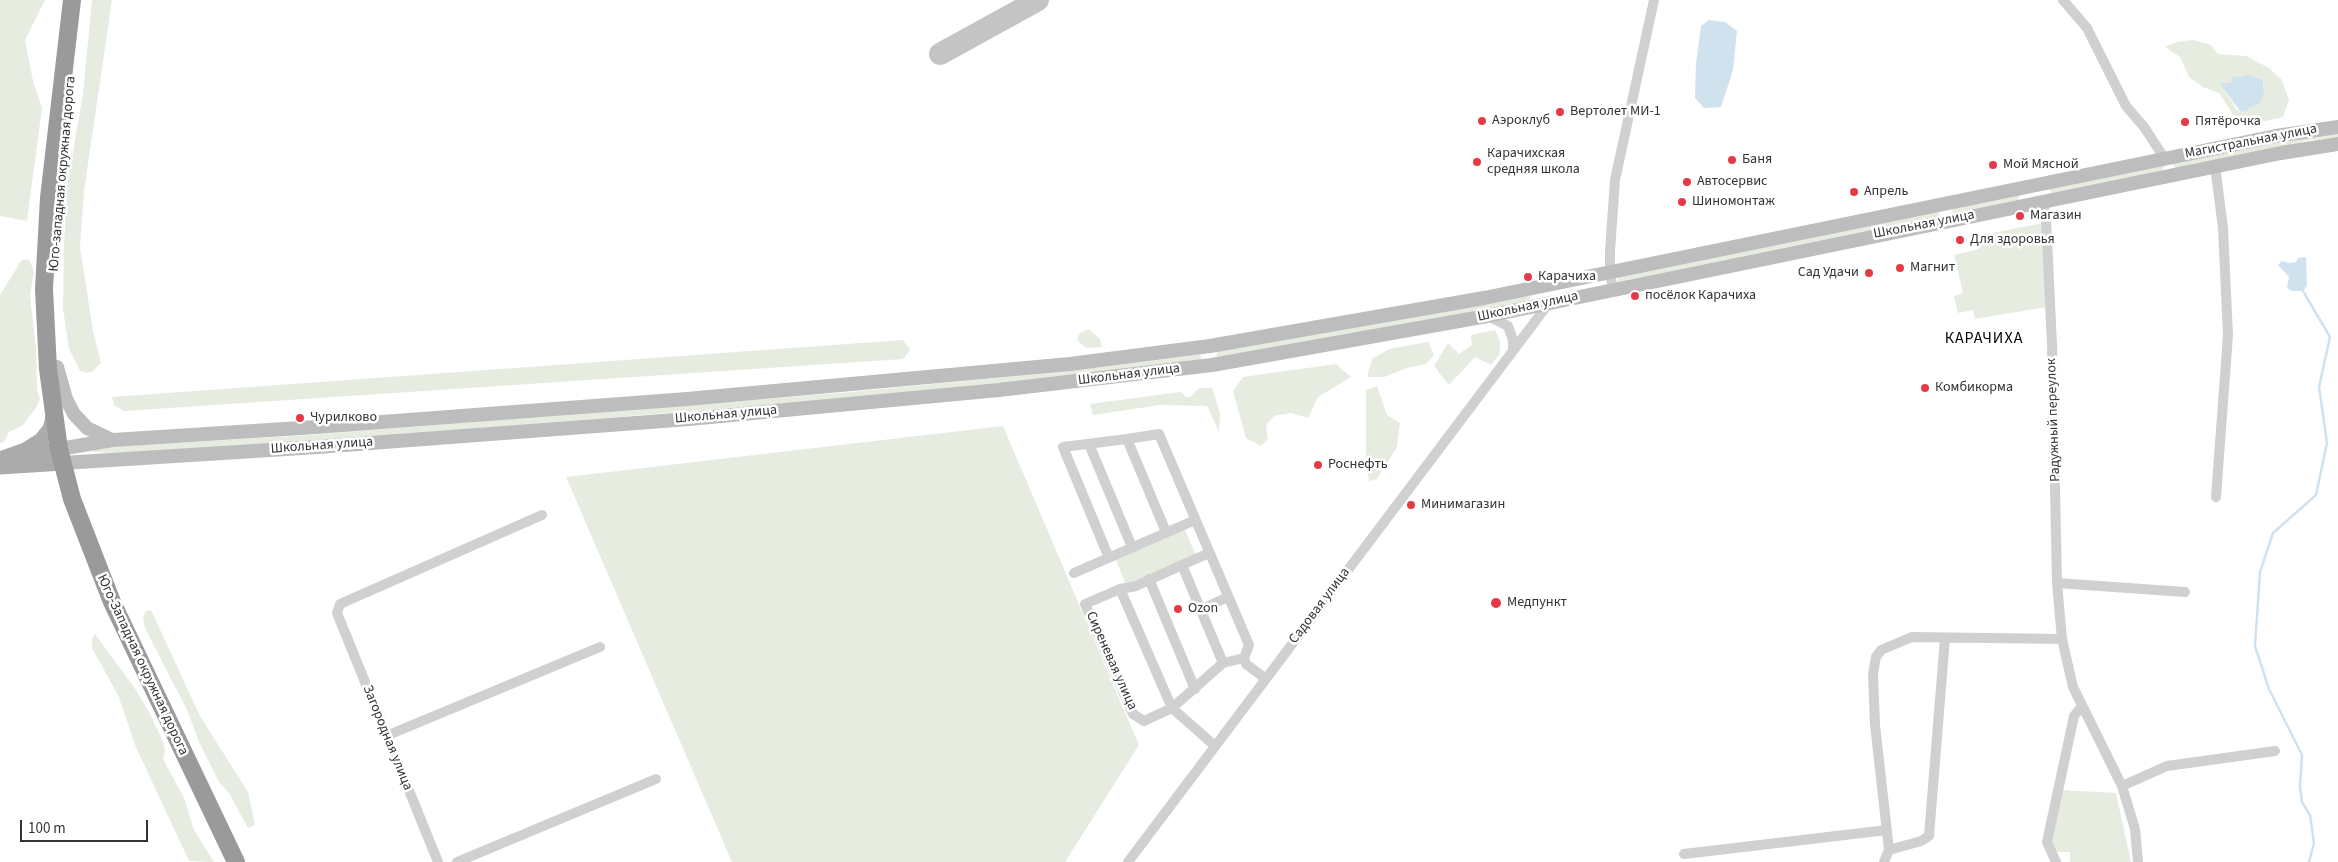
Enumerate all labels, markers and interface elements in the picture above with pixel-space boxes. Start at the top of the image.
street label: Юго-западная окружная дорога [46,76,80,272]
place label: Вертолет МИ-1 [1570,104,1661,120]
marker: Вертолет МИ-1 [1554,106,1566,118]
place label: Аэроклуб [1492,113,1550,129]
place label: Пятёрочка [2195,114,2261,130]
marker: Аэроклуб [1476,115,1488,127]
marker: Пятёрочка [2179,116,2191,128]
street label: Магистральная улица [2184,121,2318,163]
place label: Карачихская средняя школа [1487,146,1580,178]
place label: Баня [1742,152,1772,168]
marker: Баня [1726,154,1738,166]
marker: Карачихская средняя школа [1471,156,1483,168]
place label: Мой Мясной [2003,157,2079,173]
marker: Мой Мясной [1987,159,1999,171]
place label: Автосервис [1697,174,1767,190]
marker: Автосервис [1681,176,1693,188]
place label: Апрель [1864,184,1908,200]
marker: Апрель [1848,186,1860,198]
place label: Шиномонтаж [1692,194,1775,210]
marker: Шиномонтаж [1676,196,1688,208]
street label: Школьная улица [1872,207,1976,243]
place label: Магазин [2030,208,2082,224]
marker: Магазин [2014,210,2026,222]
place label: Для здоровья [1970,232,2055,248]
marker: Для здоровья [1954,234,1966,246]
place label: Магнит [1910,260,1955,276]
marker: Магнит [1894,262,1906,274]
place label: Сад Удачи [1798,265,1859,281]
marker: Сад Удачи [1863,267,1875,279]
place label: Карачиха [1538,269,1596,285]
marker: Карачиха [1522,271,1534,283]
street label: Школьная улица [1476,288,1580,326]
place label: посёлок Карачиха [1645,288,1756,304]
marker: посёлок Карачиха [1629,290,1641,302]
district label: КАРАЧИХА [1944,329,2024,349]
street label: Радужный переулок [2043,358,2065,482]
street label: Школьная улица [1077,360,1181,390]
place label: Комбикорма [1935,380,2013,396]
marker: Комбикорма [1919,382,1931,394]
street label: Школьная улица [674,402,778,428]
place label: Чурилково [310,410,377,426]
marker: Чурилково [294,412,306,424]
street label: Школьная улица [270,434,374,458]
place label: Роснефть [1328,457,1388,473]
marker: Роснефть [1312,459,1324,471]
place label: Минимагазин [1421,497,1505,513]
marker: Минимагазин [1405,499,1417,511]
street label: Садовая улица [1286,565,1354,647]
street label: Юго-Западная окружная дорога [93,572,191,758]
place label: Медпункт [1507,595,1567,611]
marker: Медпункт [1489,596,1503,610]
place label: Ozon [1188,601,1218,617]
marker: Ozon [1172,603,1184,615]
street label: Сиреневая улица [1082,609,1140,713]
street label: Загородная улица [358,683,416,793]
scale bar [22,810,150,842]
text: 100 m [28,818,66,839]

